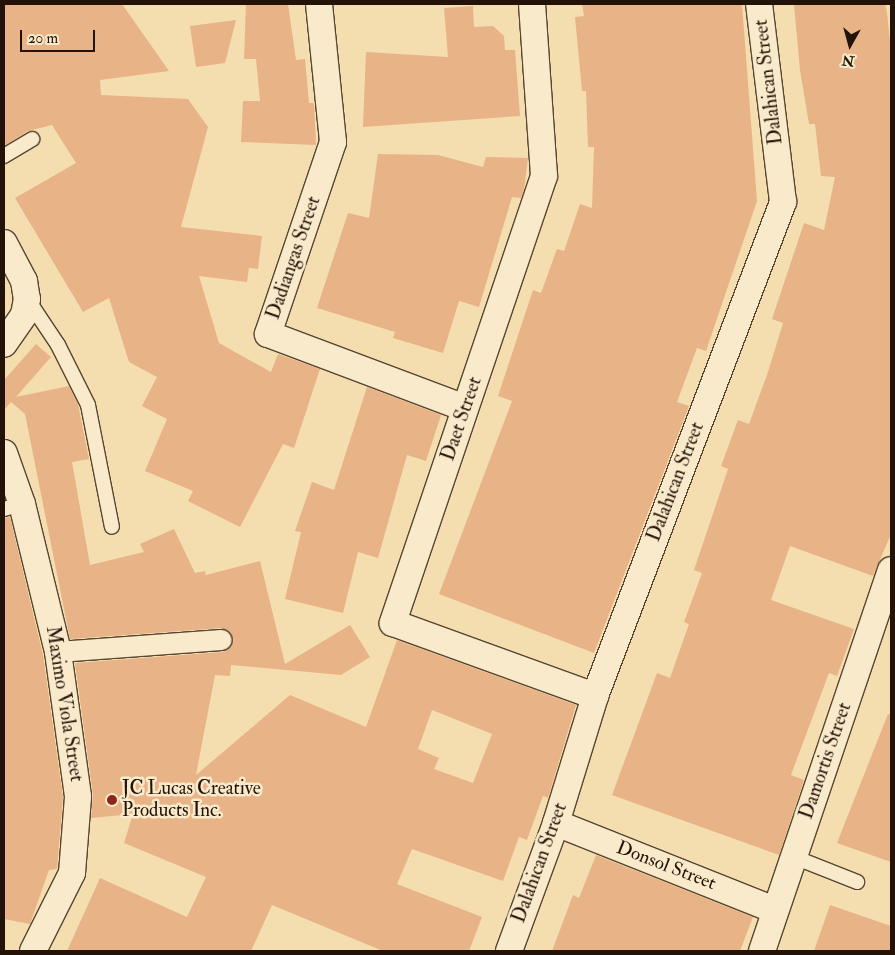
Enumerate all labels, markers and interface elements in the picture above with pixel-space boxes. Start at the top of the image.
street label: Dalahican Street [750,18,788,146]
scale bar [22,20,98,52]
north arrow [825,20,875,70]
text: 20 m [28,29,58,48]
text: N [841,51,855,70]
street label: Dadiangas Street [262,193,326,323]
street label: Daet Street [437,374,487,464]
street label: Dalahican Street [643,419,709,545]
street label: Maximo Viola Street [40,625,88,783]
street label: Damortis Street [795,700,857,822]
place label: JC Lucas Creative Products Inc. [122,778,261,822]
marker: JC Lucas Creative Products Inc. [106,794,118,806]
street label: Dalahican Street [508,800,572,926]
street label: Donsol Street [613,837,719,895]

